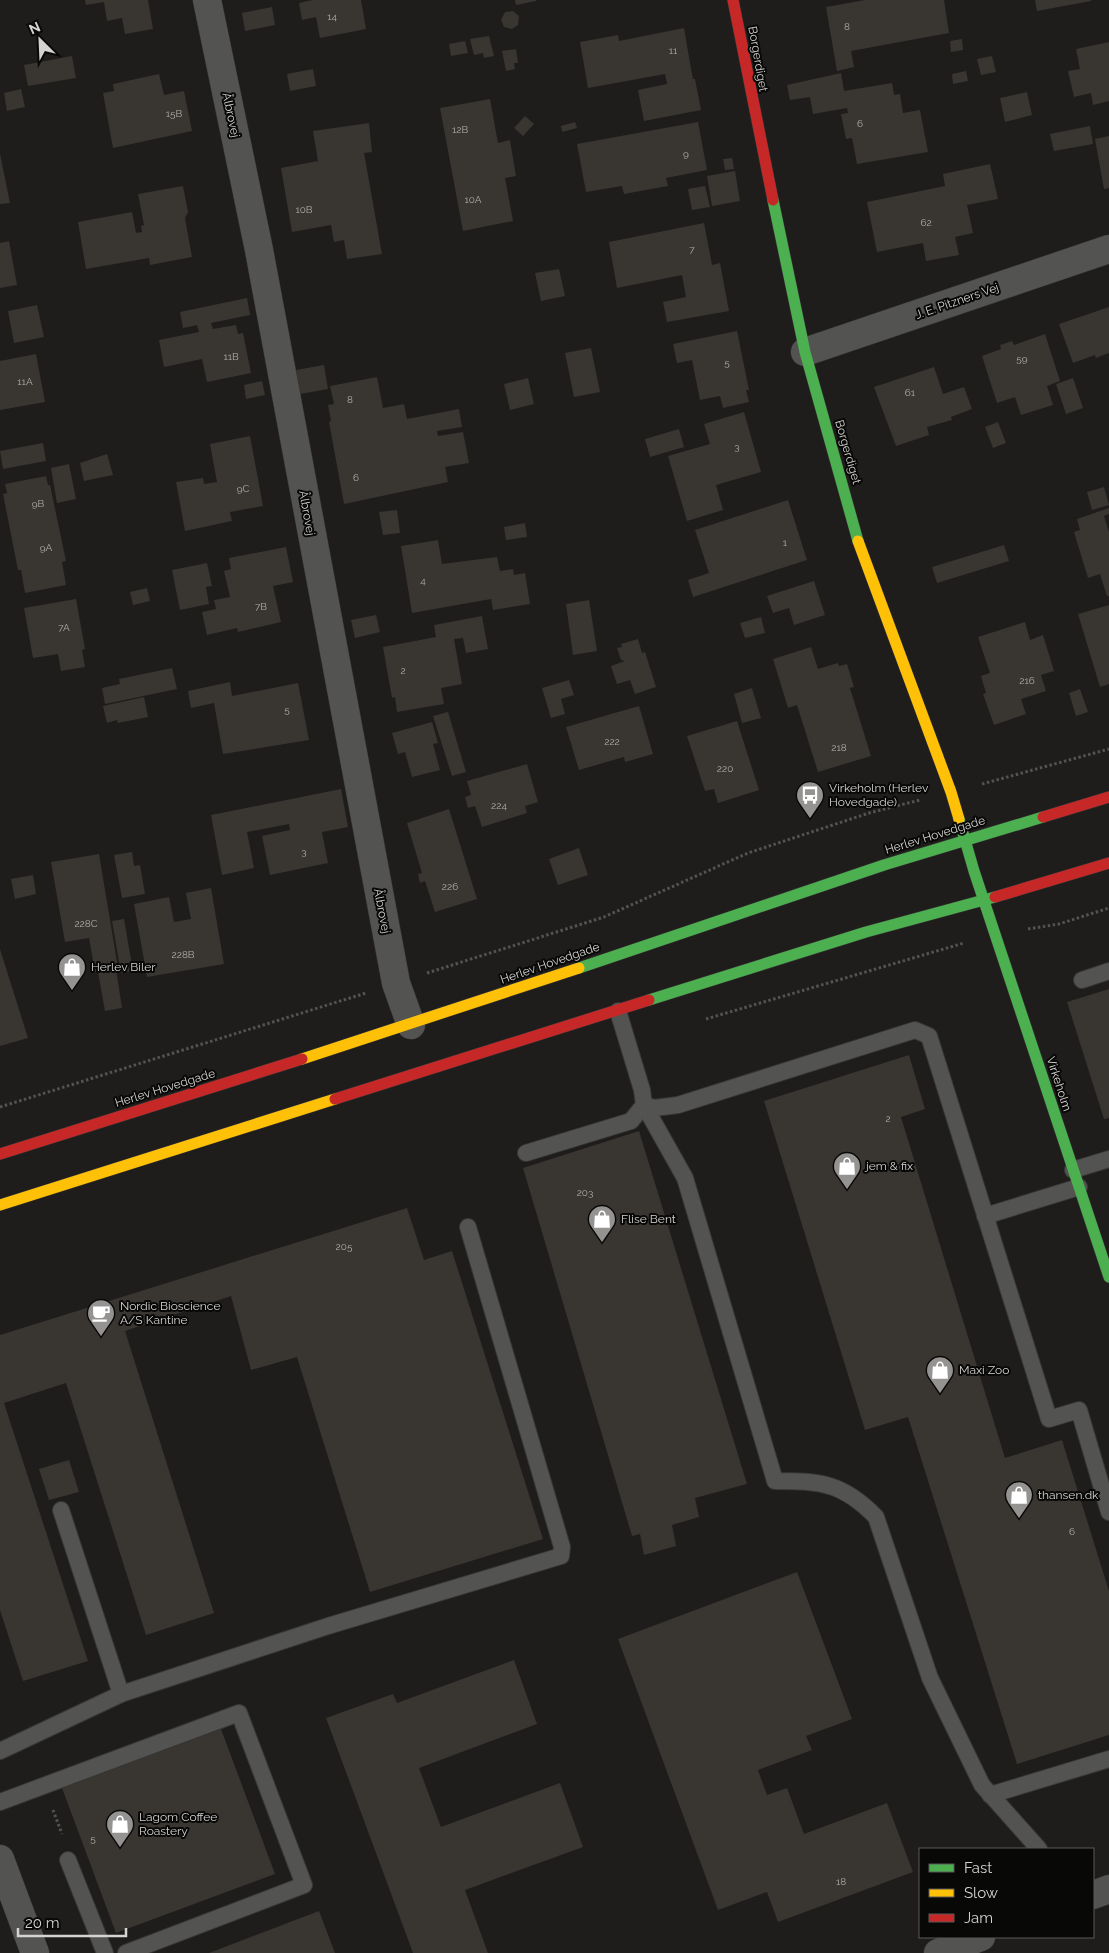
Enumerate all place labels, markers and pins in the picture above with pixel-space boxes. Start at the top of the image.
bus stop icon: Virkeholm (Herlev Hovedgade) [795,780,825,819]
place label: Virkeholm (Herlev Hovedgade) [829,781,929,809]
shop icon: Herlev Biler [57,952,87,991]
place label: Herlev Biler [91,960,156,974]
shop icon: jem & fix [832,1151,862,1190]
place label: jem & fix [864,1159,913,1173]
shop icon: Flise Bent [587,1204,617,1243]
place label: Flise Bent [621,1212,676,1226]
cafe icon: Nordic Bioscience A/S Kantine [86,1298,116,1337]
place label: Nordic Bioscience A/S Kantine [120,1299,220,1327]
shop icon: Maxi Zoo [925,1355,955,1394]
place label: Maxi Zoo [959,1363,1009,1377]
shop icon: thansen.dk [1004,1480,1034,1519]
place label: thansen.dk [1038,1488,1099,1502]
shop icon: Lagom Coffee Roastery [105,1809,135,1848]
place label: Lagom Coffee Roastery [139,1810,217,1838]

